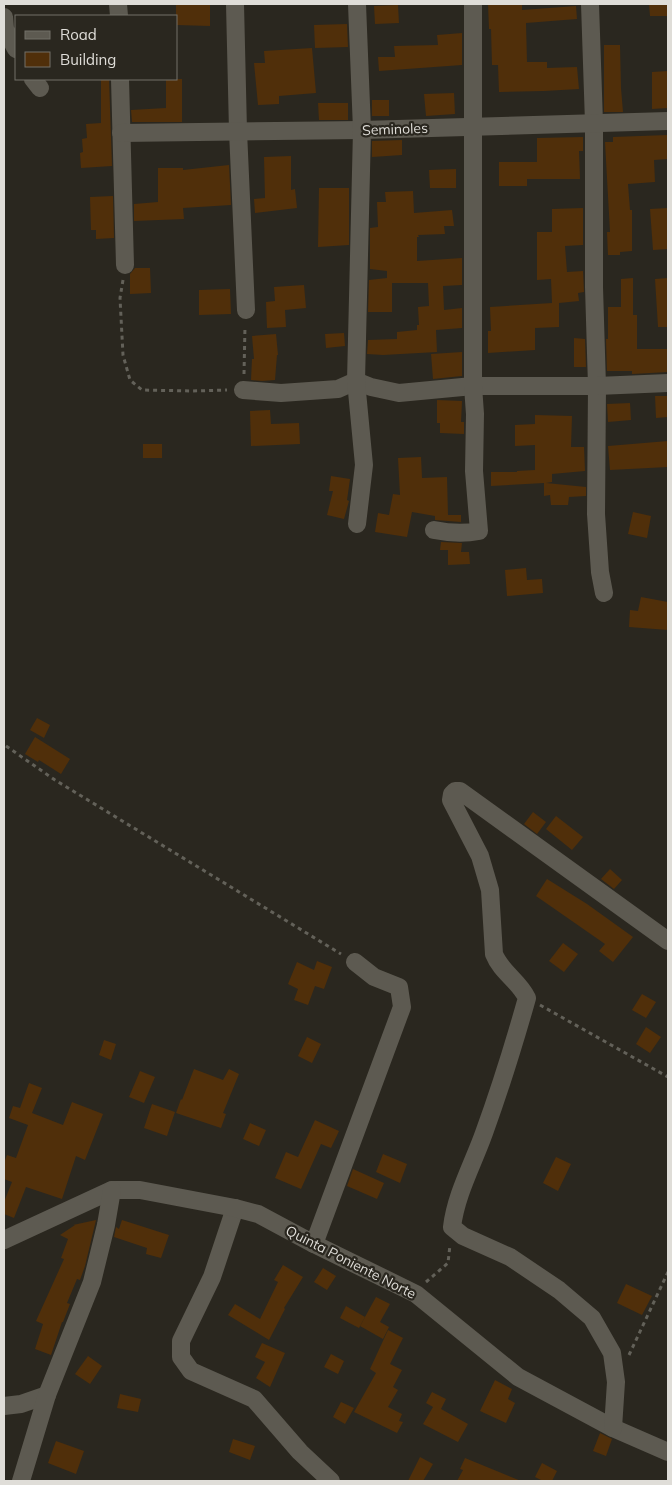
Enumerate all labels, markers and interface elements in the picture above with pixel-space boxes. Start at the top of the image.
legend [15,15,178,80]
text: Road [60,25,97,44]
text: Building [60,50,116,69]
street label: Seminoles [362,119,428,139]
street label: Quinta Poniente Norte [283,1221,419,1303]

